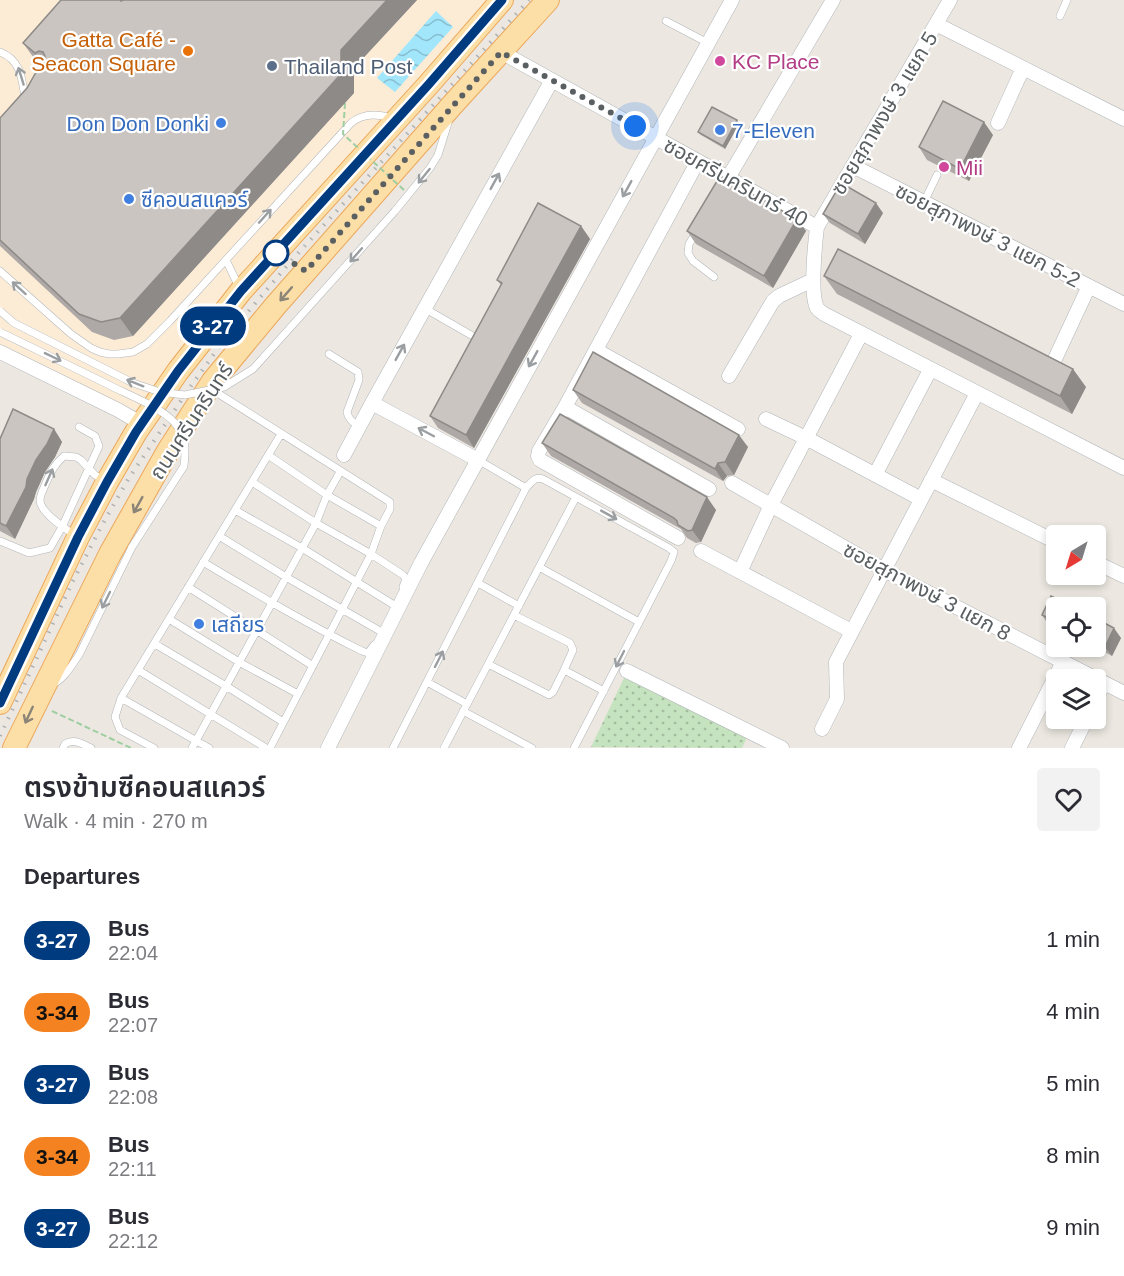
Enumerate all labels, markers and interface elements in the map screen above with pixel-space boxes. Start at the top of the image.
street label: ซอยสุภาพงษ์ 3 แยก 5 [826,27,943,200]
place label: Gatta Café - Seacon Square [31,28,176,75]
marker: Gatta Café - Seacon Square [181,44,195,58]
place label: KC Place [732,50,820,73]
marker: KC Place [713,54,727,68]
place label: Thailand Post [284,55,413,78]
marker: Thailand Post [265,59,279,73]
one-way arrow [15,67,26,86]
your location [620,111,650,141]
place label: Don Don Donki [67,112,209,135]
marker: Don Don Donki [214,116,228,130]
place label: 7-Eleven [732,119,815,142]
marker: 7-Eleven [713,123,727,137]
street label: ซอยศรีนครินทร์ 40 [660,133,812,231]
place label: Mii [956,156,983,179]
marker: Mii [937,160,951,174]
one-way arrow [417,168,431,183]
one-way arrow [490,173,502,190]
street label: ซอยสุภาพงษ์ 3 แยก 5-2 [891,178,1084,293]
one-way arrow [621,179,632,197]
place label: ซีคอนสแควร์ [141,188,249,211]
marker: ซีคอนสแควร์ [122,192,136,206]
one-way arrow [258,209,272,224]
unlabelled marker [263,240,289,266]
one-way arrow [350,247,363,263]
one-way arrow [12,281,27,295]
one-way arrow [279,286,292,302]
line badge: 3-27 [171,306,255,346]
text: 3-27 [192,315,234,338]
one-way arrow [395,343,406,361]
one-way arrow [527,350,538,368]
one-way arrow [43,352,61,363]
street label: ถนนศรีนครินทร์ [145,358,238,483]
one-way arrow [127,377,145,388]
one-way arrow [418,426,436,437]
one-way arrow [43,469,55,487]
one-way arrow [131,496,143,513]
one-way arrow [600,509,617,521]
north arrow [1046,525,1106,585]
map controls [1046,525,1106,729]
street label: ซอยสุภาพงษ์ 3 แยก 8 [839,537,1014,647]
one-way arrow [100,590,111,608]
button: locate [1046,597,1106,657]
place label: เสถียร [211,613,264,636]
marker: เสถียร [192,617,206,631]
one-way arrow [434,650,445,668]
one-way arrow [614,650,626,667]
button: layers [1046,669,1106,729]
one-way arrow [23,706,35,724]
button: heart [1037,768,1100,831]
text: ตรงข้ามซีคอนสแควร์ [24,772,266,803]
text: Walk · 4 min · 270 m [24,810,208,832]
text: Departures [24,864,140,889]
text: Bus [108,916,150,941]
text: 1 min [1046,927,1100,952]
text: 3-27 [36,929,78,952]
text: 22:04 [108,942,158,964]
text: Bus [108,988,150,1013]
text: 4 min [1046,999,1100,1024]
text: 3-34 [36,1001,78,1024]
text: 22:07 [108,1014,158,1036]
text: Bus [108,1060,150,1085]
text: 5 min [1046,1071,1100,1096]
text: 3-27 [36,1073,78,1096]
text: 22:08 [108,1086,158,1108]
text: Bus [108,1132,150,1157]
text: 8 min [1046,1143,1100,1168]
text: 3-34 [36,1145,78,1168]
text: 22:11 [108,1158,157,1180]
text: Bus [108,1204,150,1229]
text: 9 min [1046,1215,1100,1240]
text: 3-27 [36,1217,78,1240]
text: 22:12 [108,1230,158,1252]

